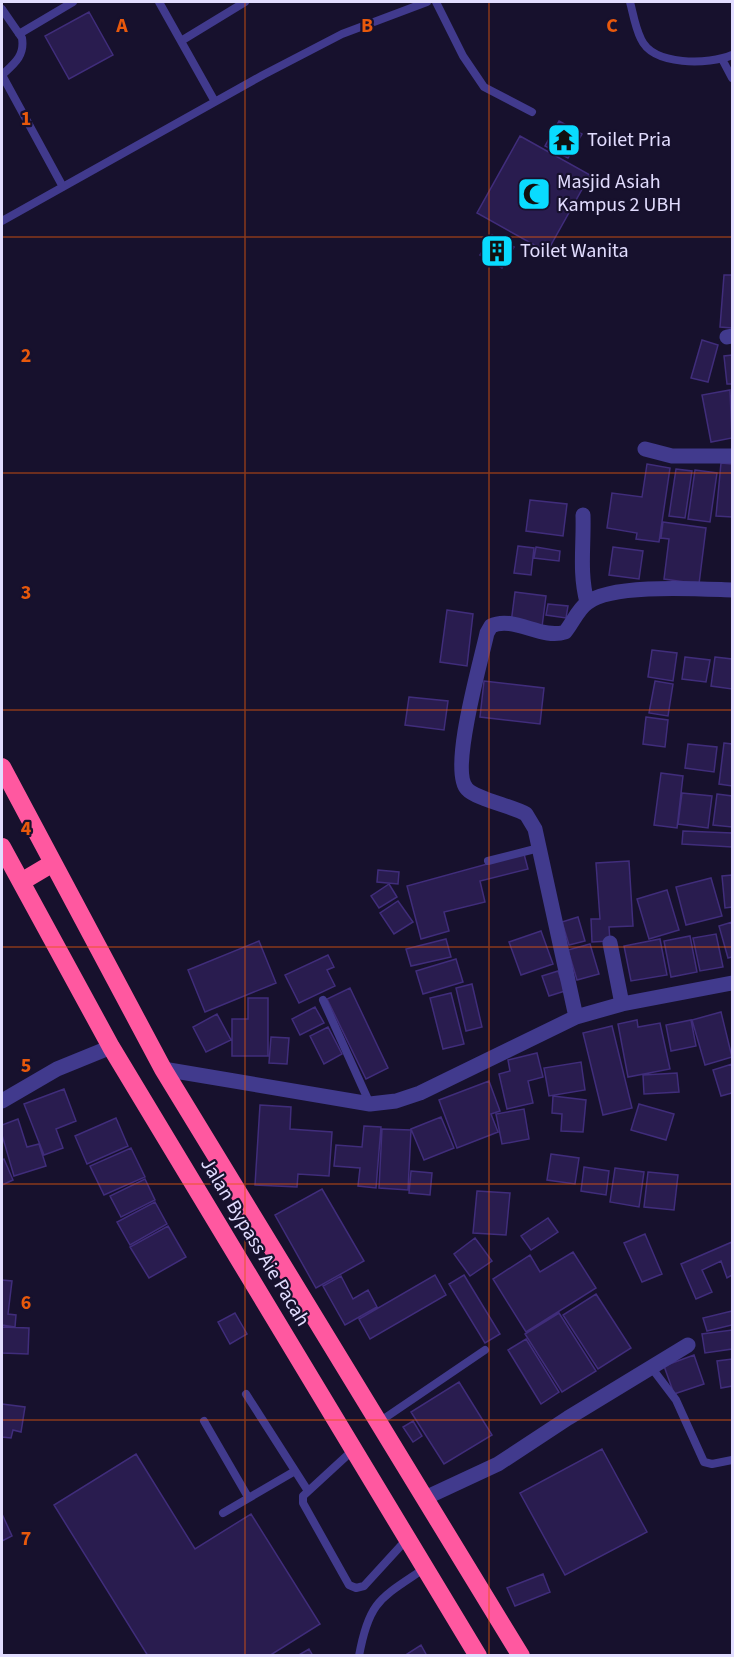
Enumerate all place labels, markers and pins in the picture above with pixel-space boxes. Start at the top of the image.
temple icon: Toilet Pria [546,122,582,158]
place label: Toilet Pria [587,126,671,154]
place label: Masjid Asiah Kampus 2 UBH [557,168,681,219]
mosque icon: Masjid Asiah Kampus 2 UBH [516,176,552,212]
building icon: Toilet Wanita [479,233,515,269]
place label: Toilet Wanita [520,237,629,265]

